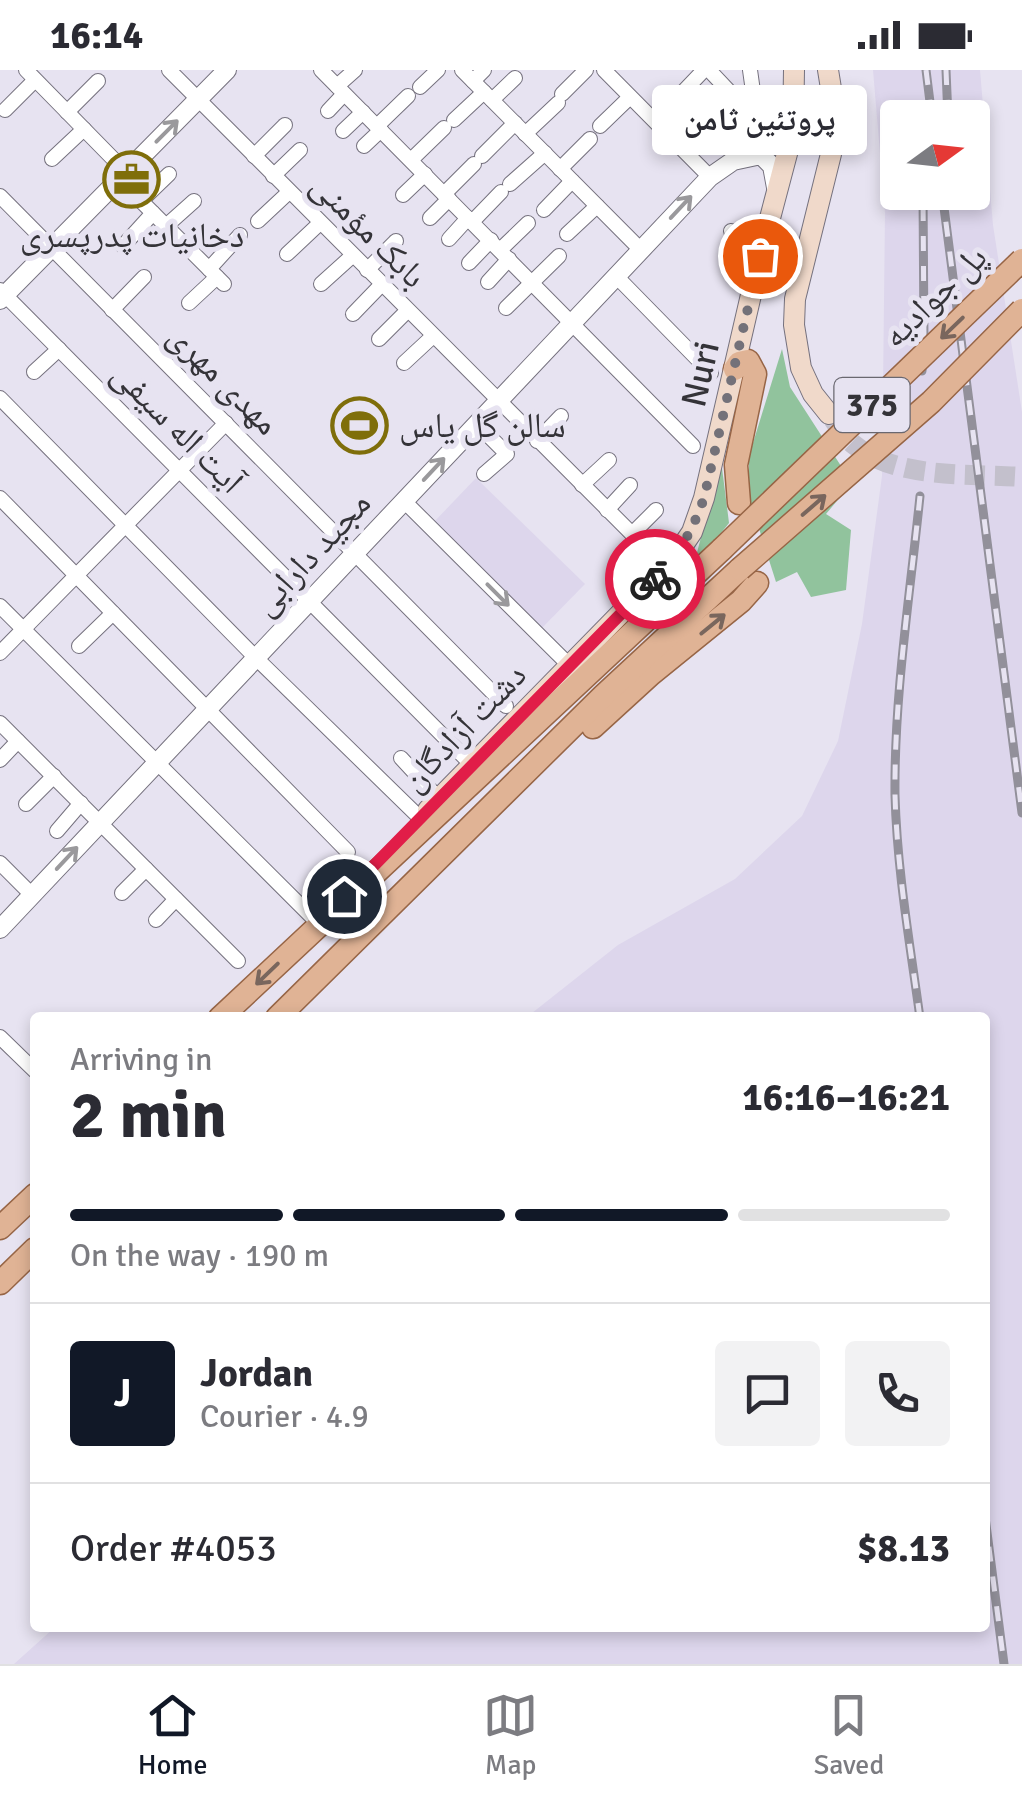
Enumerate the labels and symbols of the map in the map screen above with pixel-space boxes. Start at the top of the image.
callout: پروتئین ثامن [652,86,868,156]
north arrow [880,100,990,210]
one-way arrow [154,120,178,144]
office icon: دخانیات پدرپسری [102,149,162,209]
street label: بابک مؤمنی [302,164,435,297]
one-way arrow [669,196,693,220]
place label: دخانیات پدرپسری [20,214,244,257]
pin [718,214,803,299]
street label: پل جوادیه [873,236,996,357]
street label: مهدی مهری [159,315,288,444]
one-way arrow [940,316,964,340]
street label: Nuri [672,337,729,411]
street label: آیت اله سیفی [103,352,253,503]
road number: 375 [834,378,910,432]
sports icon: سالن گل یاس [330,395,390,455]
place label: سالن گل یاس [399,404,566,447]
one-way arrow [422,457,445,482]
street label: مجید دارابی [243,482,380,625]
one-way arrow [800,495,826,517]
courier [605,529,705,629]
one-way arrow [485,582,509,606]
one-way arrow [699,614,726,635]
street label: دشت آزادگان [391,654,535,801]
one-way arrow [55,847,79,871]
pin [302,854,387,939]
one-way arrow [255,961,279,985]

